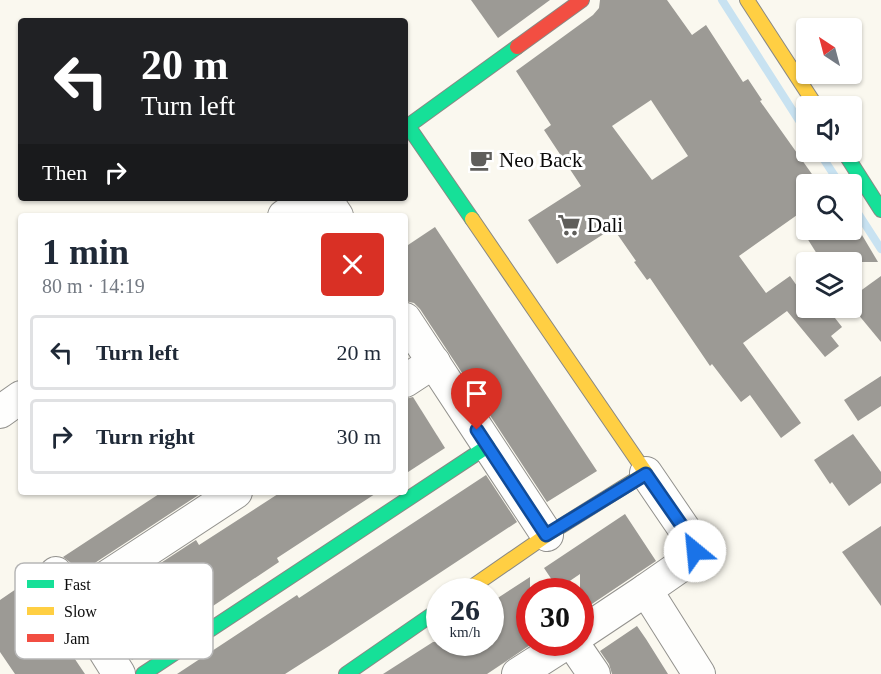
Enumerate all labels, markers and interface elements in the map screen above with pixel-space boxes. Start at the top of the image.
north arrow [796,18,862,84]
map controls [796,18,862,318]
icon: left [42,42,120,120]
text: 20 m [141,42,229,88]
text: Turn left [141,91,235,121]
button: sound [796,96,862,162]
cafe icon: Neo Back [468,147,494,173]
place label: Neo Back [499,148,583,172]
icon: right [99,156,132,189]
text: Then [42,160,87,185]
button: search [796,174,862,240]
supermarket icon: Dali [556,212,582,238]
place label: Dali [587,213,623,237]
text: 1 min [42,232,129,272]
button: close [321,233,384,296]
button: layers [796,252,862,318]
text: 80 m · 14:19 [42,275,145,297]
icon: left [45,336,78,369]
text: Turn left [96,340,179,365]
text: 20 m [336,340,381,365]
pin [451,368,502,430]
icon: arrive [460,377,493,410]
icon: right [45,420,78,453]
text: Turn right [96,424,195,449]
text: 30 m [336,424,381,449]
position arrow [663,519,727,583]
legend [15,563,213,659]
text: Fast [64,576,91,593]
speed limit sign: 30 [516,578,594,656]
text: 26 [450,593,480,626]
text: Slow [64,603,97,620]
text: km/h [450,624,480,640]
text: Jam [64,630,90,647]

